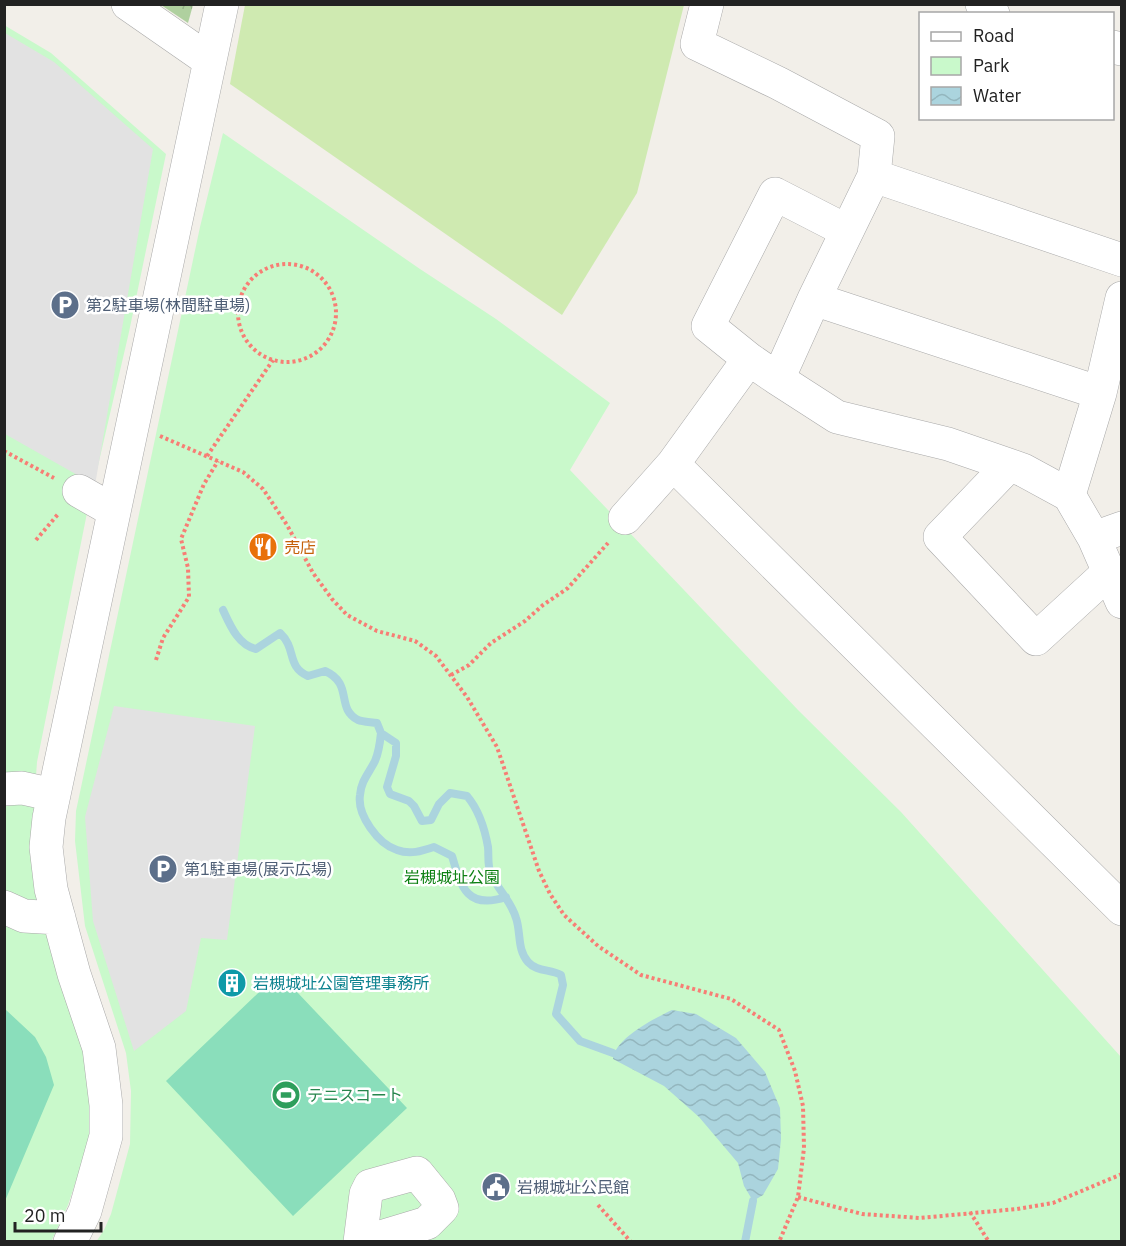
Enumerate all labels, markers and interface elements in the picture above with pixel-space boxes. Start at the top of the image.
legend [919,12,1114,120]
text: Road [973,24,1014,47]
text: Park [973,54,1010,77]
text: Water [973,84,1022,107]
parking icon: 第2駐車場(林間駐車場) [49,289,81,321]
place label: 第2駐車場(林間駐車場) [86,295,250,315]
restaurant icon: 売店 [247,531,279,563]
place label: 売店 [284,537,316,557]
parking icon: 第1駐車場(展示広場) [147,853,179,885]
place label: 第1駐車場(展示広場) [184,859,332,879]
park label: 岩槻城址公園 [404,867,500,887]
building icon: 岩槻城址公園管理事務所 [216,967,248,999]
place label: 岩槻城址公園管理事務所 [253,973,429,993]
sports icon: テニスコート [270,1079,302,1111]
place label: テニスコート [307,1085,403,1105]
public building icon: 岩槻城址公民館 [480,1171,512,1203]
place label: 岩槻城址公民館 [517,1177,629,1197]
scale bar [15,1195,100,1233]
text: 20 m [24,1204,66,1227]

